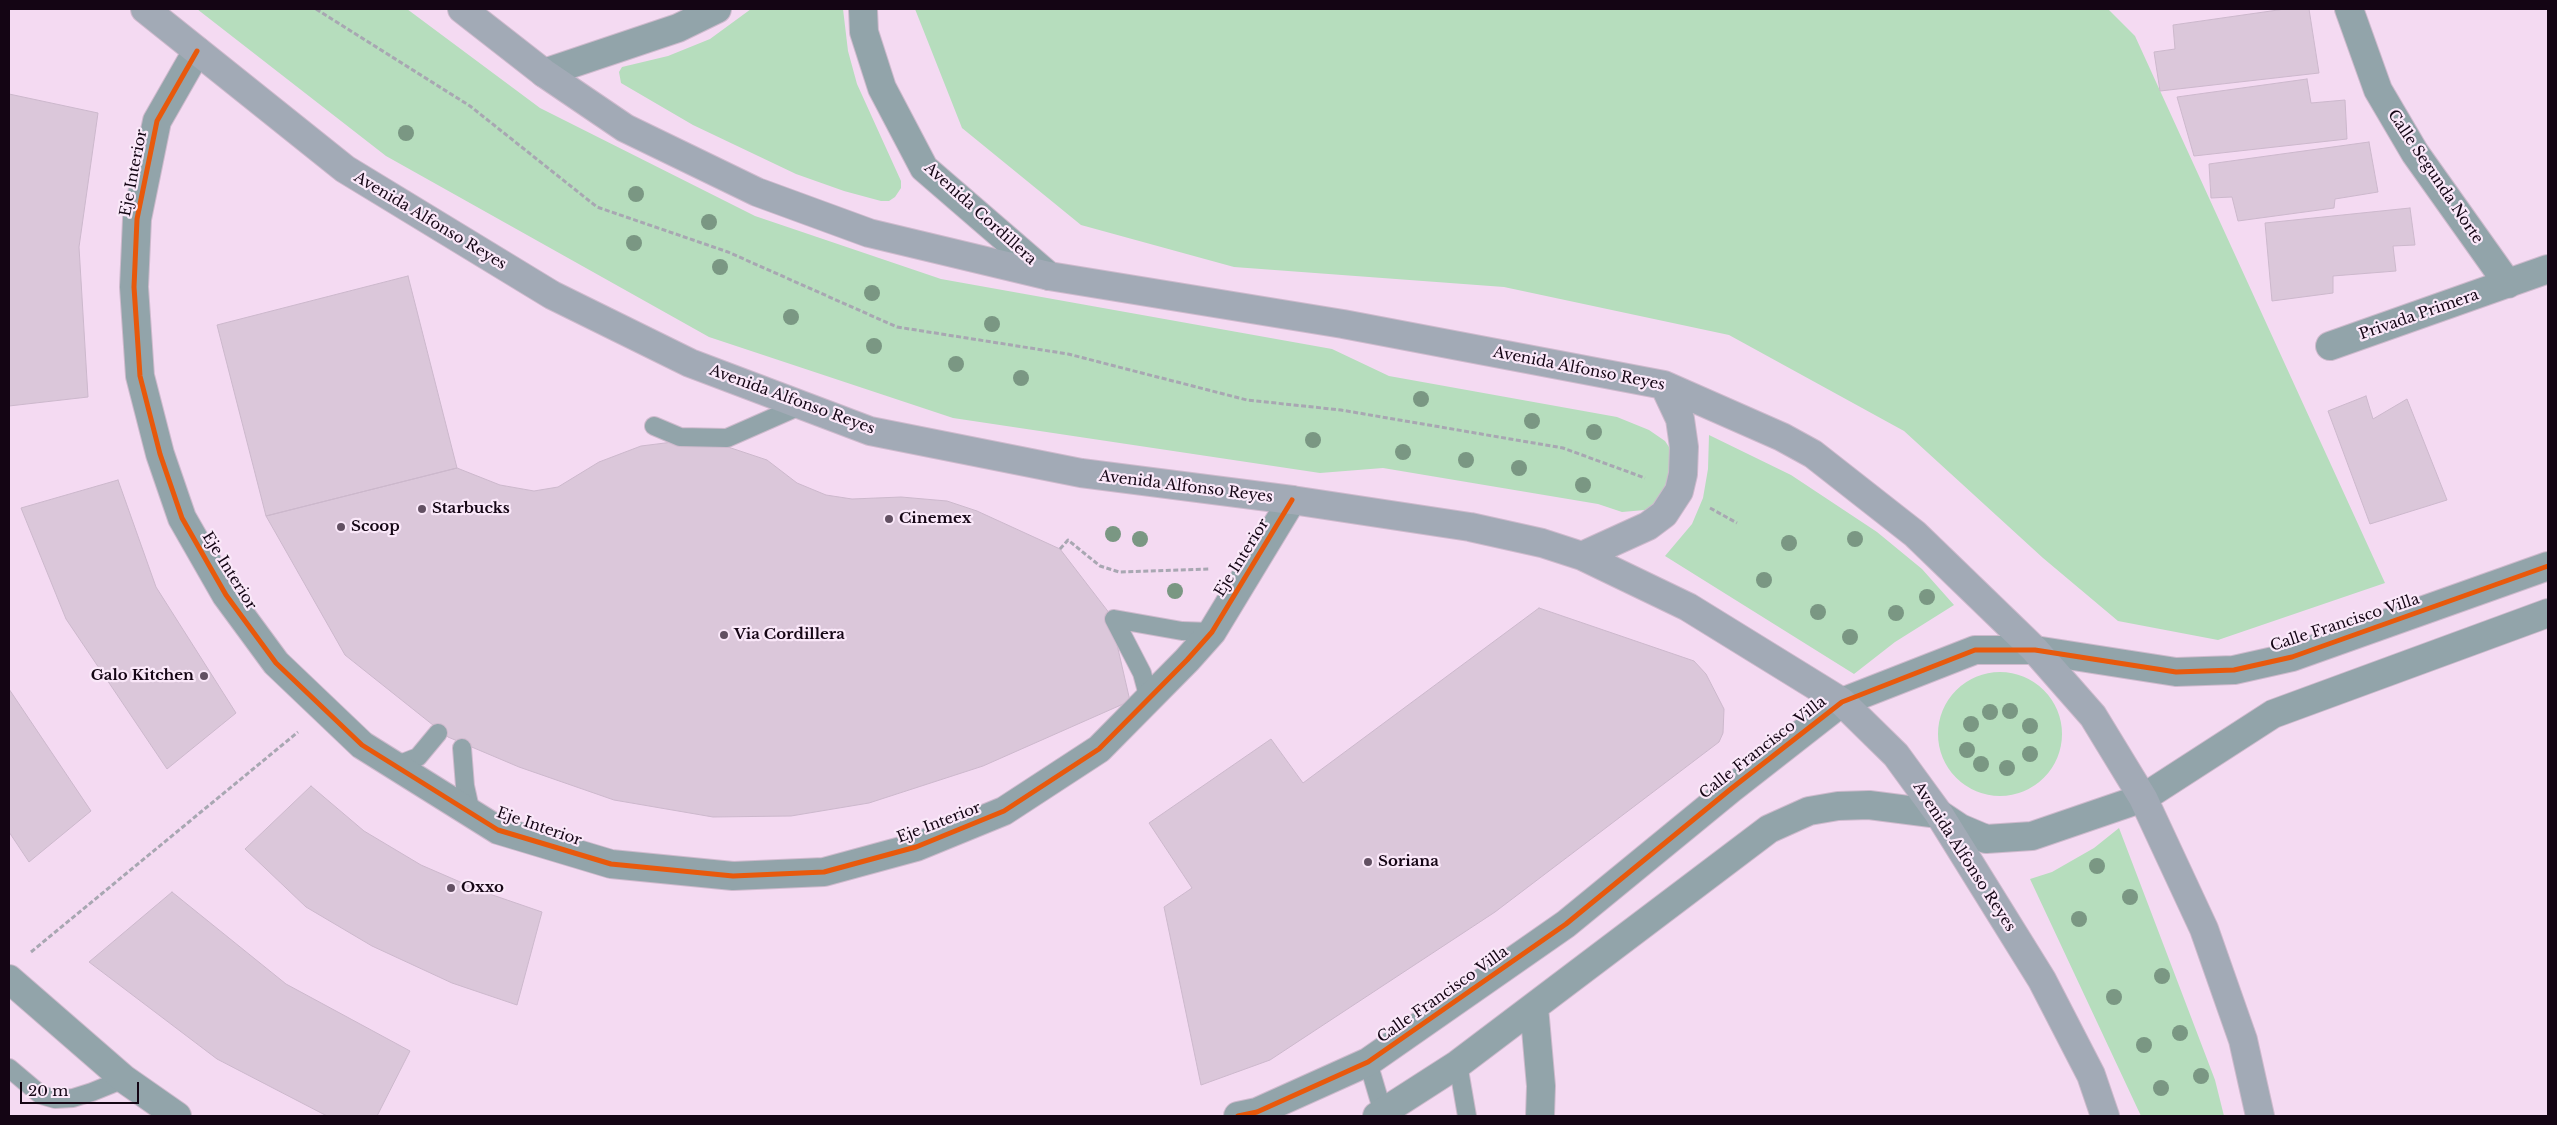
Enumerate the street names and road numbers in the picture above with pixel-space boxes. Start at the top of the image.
street label: Calle Segunda Norte [2383,107,2487,247]
street label: Eje Interior [117,128,151,218]
street label: Avenida Cordillera [920,159,1040,269]
street label: Avenida Alfonso Reyes [351,168,509,274]
street label: Privada Primera [2357,286,2481,344]
street label: Avenida Alfonso Reyes [1492,344,1666,394]
street label: Avenida Alfonso Reyes [707,362,877,438]
street label: Avenida Alfonso Reyes [1098,467,1274,507]
street label: Eje Interior [1211,516,1273,600]
street label: Eje Interior [198,529,260,613]
street label: Calle Francisco Villa [2268,590,2422,656]
street label: Calle Francisco Villa [1696,693,1830,803]
street label: Avenida Alfonso Reyes [1909,779,2019,935]
street label: Eje Interior [895,799,983,847]
street label: Eje Interior [494,804,584,850]
street label: Calle Francisco Villa [1374,943,1512,1047]

